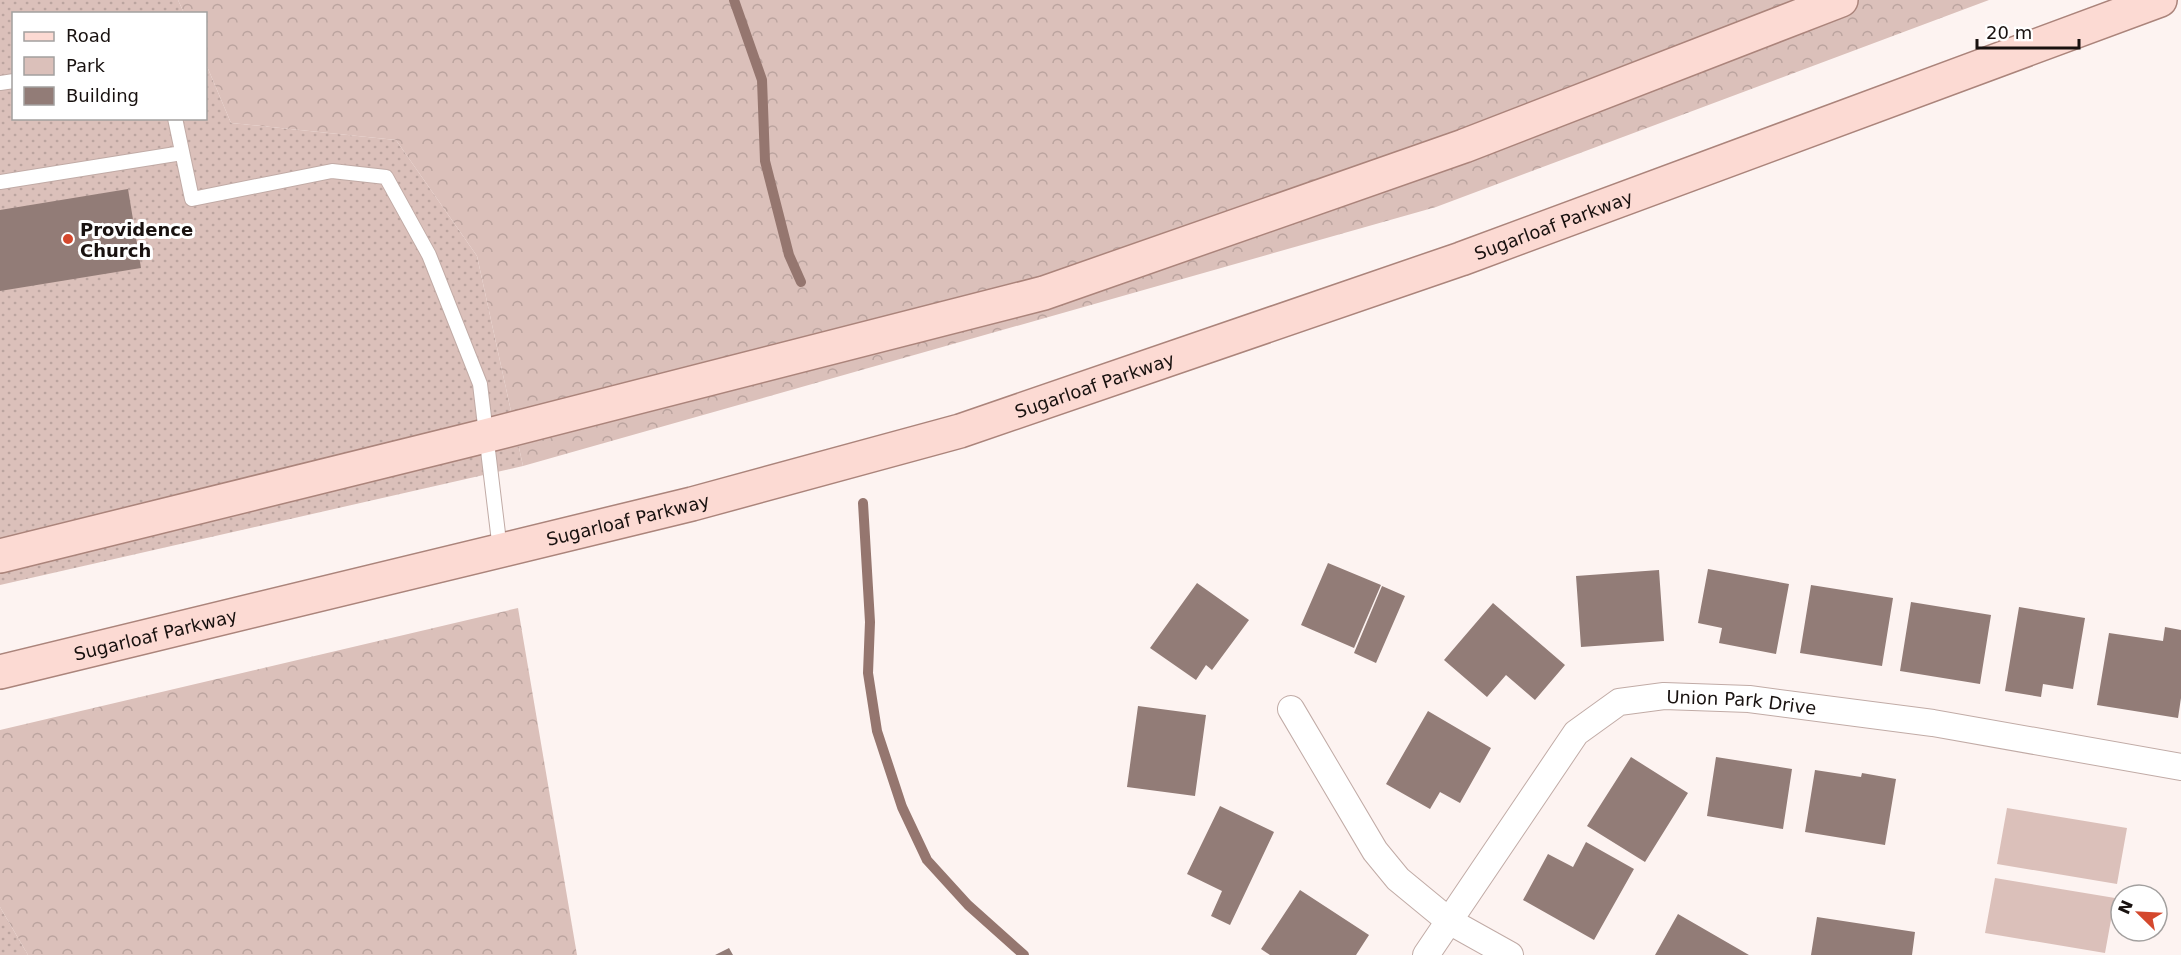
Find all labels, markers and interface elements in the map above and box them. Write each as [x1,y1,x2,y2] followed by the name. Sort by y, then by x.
[12,12,207,120] legend
[1977,12,2079,50] scale bar
[1986,22,2032,43] text: 20 m
[66,25,111,46] text: Road
[66,55,105,76] text: Park
[66,85,139,106] text: Building
[1471,186,1636,264] street label: Sugarloaf Parkway
[80,219,193,261] place label: Providence Church
[61,232,75,246] marker: Providence Church
[1012,348,1177,422] street label: Sugarloaf Parkway
[544,489,712,550] street label: Sugarloaf Parkway
[72,604,240,664] street label: Sugarloaf Parkway
[1666,686,1818,718] street label: Union Park Drive
[2109,883,2169,943] north arrow
[2114,897,2137,917] text: N

